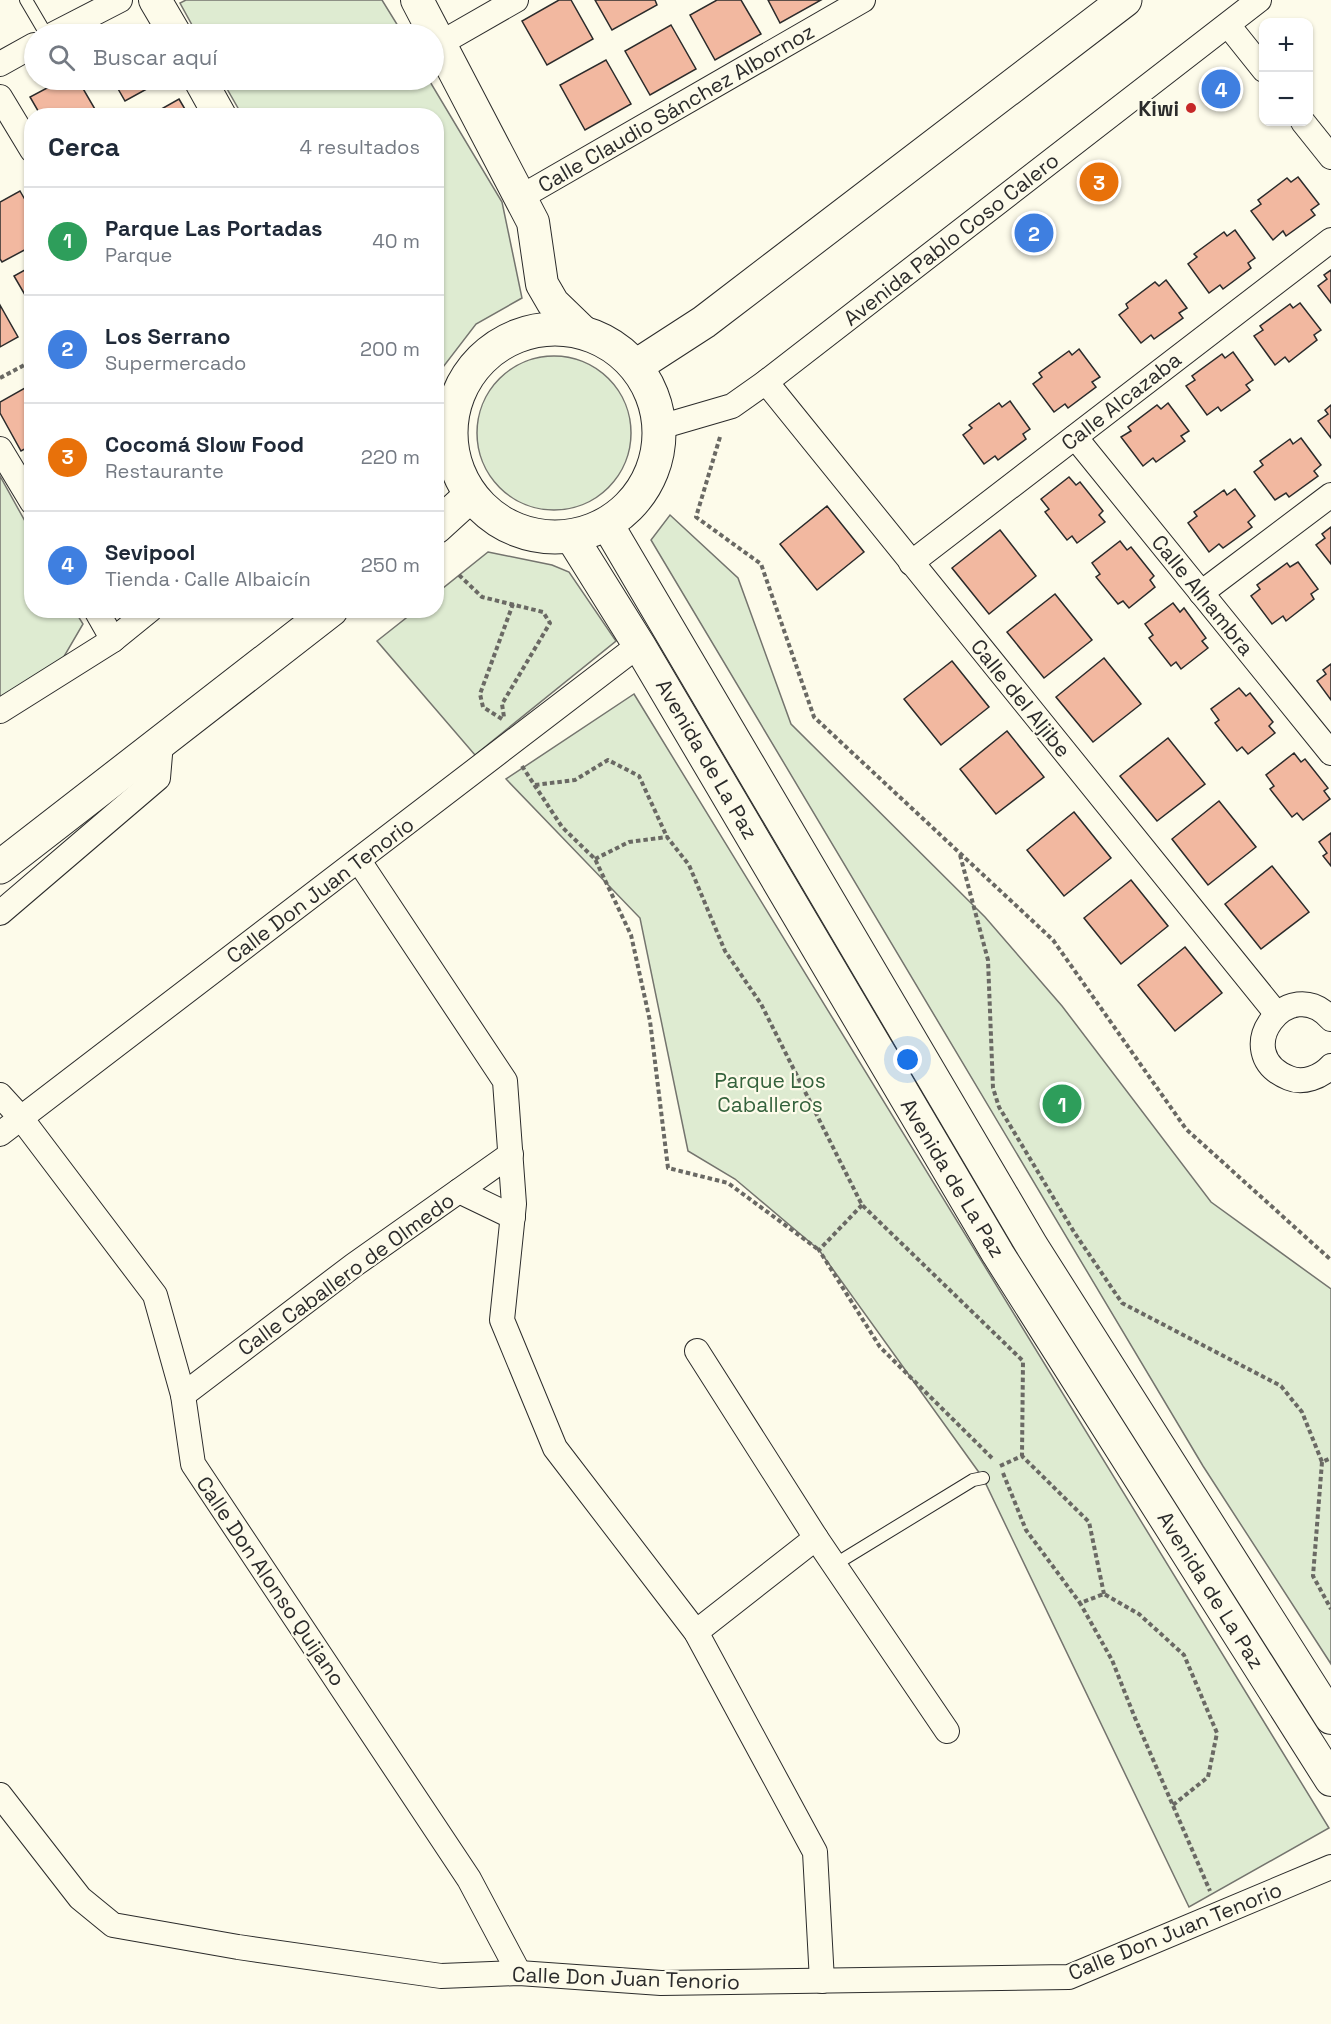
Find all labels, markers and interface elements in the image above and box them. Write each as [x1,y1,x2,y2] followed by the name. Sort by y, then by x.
[533,18,819,198] street label: Calle Claudio Sánchez Albornoz
[1259,18,1313,126] map controls
[1259,18,1313,72] button: +
[24,24,444,90] search box
[45,41,78,74] icon: search
[93,43,218,71] text: Buscar aquí
[1202,66,1240,112] pin: 4
[1259,72,1313,126] button: −
[1138,95,1179,122] place label: Kiwi
[1184,101,1198,115] marker: Kiwi
[48,130,120,164] text: Cerca
[300,134,420,160] text: 4 resultados
[838,146,1064,332] street label: Avenida Pablo Coso Calero
[1080,160,1118,204] pin: 3
[1014,210,1054,256] pin: 2
[105,214,323,242] text: Parque Las Portadas
[63,228,72,254] text: 1
[372,228,420,254] text: 40 m
[105,242,172,268] text: Parque
[105,322,230,350] text: Los Serrano
[62,336,73,362] text: 2
[360,336,420,362] text: 200 m
[1056,346,1186,456] street label: Calle Alcazaba
[105,350,246,376] text: Supermercado
[105,430,304,458] text: Cocomá Slow Food
[61,444,74,470] text: 3
[361,444,420,470] text: 220 m
[105,458,224,484] text: Restaurante
[1146,529,1260,661] street label: Calle Alhambra
[105,538,195,566] text: Sevipool
[61,552,74,578] text: 4
[361,552,420,578] text: 250 m
[105,566,311,592] text: Tienda · Calle Albaicín
[965,633,1077,763] street label: Calle del Aljibe
[650,674,764,844] street label: Avenida de La Paz
[221,811,419,969] street label: Calle Don Juan Tenorio
[893,1045,922,1074] your location
[714,1067,826,1118] park label: Parque Los Caballeros
[1042,1082,1082,1126] pin: 1
[895,1094,1011,1262] street label: Avenida de La Paz
[232,1186,460,1362] street label: Calle Caballero de Olmedo
[191,1471,351,1691] street label: Calle Don Alonso Quijano
[1152,1506,1270,1674] street label: Avenida de La Paz
[1064,1876,1286,1986] street label: Calle Don Juan Tenorio
[512,1961,740,1995] street label: Calle Don Juan Tenorio

